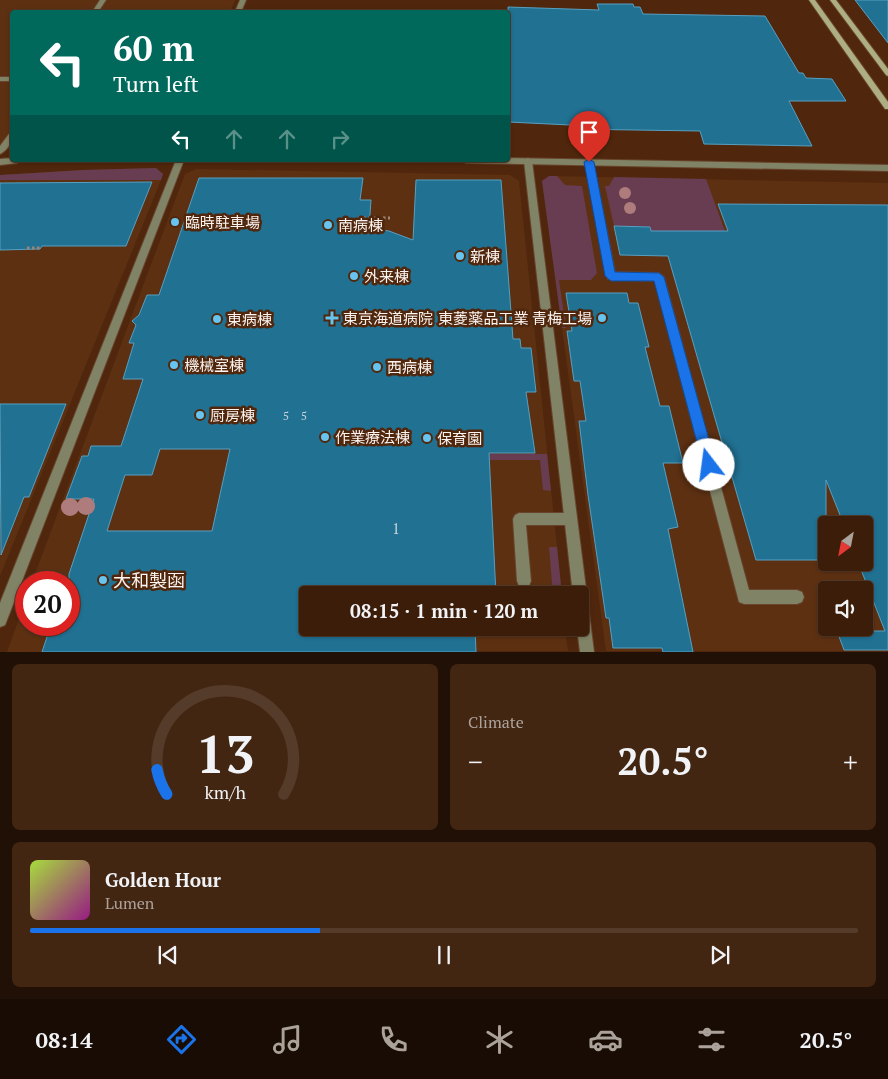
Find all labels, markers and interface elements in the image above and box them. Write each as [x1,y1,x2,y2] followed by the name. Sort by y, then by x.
[113,25,194,71] text: 60 m
[30,30,95,95] icon: left
[113,69,199,98] text: Turn left
[568,111,610,162] pin
[575,118,603,146] icon: arrive
[167,125,195,153] icon: left
[220,125,248,153] icon: ahead
[273,125,301,153] icon: ahead
[326,125,354,153] icon: right
[185,212,260,232] place label: 臨時駐車場
[338,215,383,235] place label: 南病棟
[169,216,181,228] marker: 臨時駐車場
[322,219,334,231] marker: 南病棟
[470,246,500,266] place label: 新棟
[454,250,466,262] marker: 新棟
[364,266,409,286] place label: 外来棟
[348,270,360,282] marker: 外来棟
[343,308,433,328] place label: 東京海道病院
[438,308,592,328] place label: 東菱薬品工業 青梅工場
[227,309,272,329] place label: 東病棟
[325,311,339,325] marker: 東京海道病院
[596,312,608,324] marker: 東菱薬品工業 青梅工場
[211,313,223,325] marker: 東病棟
[184,355,244,375] place label: 機械室棟
[387,357,432,377] place label: 西病棟
[168,359,180,371] marker: 機械室棟
[371,361,383,373] marker: 西病棟
[210,405,255,425] place label: 厨房棟
[283,408,289,423] house number: 5
[301,408,307,423] house number: 5
[194,409,206,421] marker: 厨房棟
[335,427,410,447] place label: 作業療法棟
[437,428,482,448] place label: 保育園
[319,431,331,443] marker: 作業療法棟
[421,432,433,444] marker: 保育園
[682,438,734,490] position arrow
[818,516,872,571] north arrow
[818,516,873,636] map controls
[392,518,400,538] house number: 1
[113,568,185,592] place label: 大和製函
[15,571,80,636] speed limit sign: 20
[97,574,109,586] marker: 大和製函
[818,581,873,636] button: sound
[350,598,538,623] text: 08:15 · 1 min · 120 m
[468,711,524,733] text: Climate
[196,719,254,788] text: 13
[617,736,709,786] text: 20.5°
[468,743,483,780] text: −
[843,743,858,780] text: +
[204,780,246,804] text: km/h
[105,867,221,892] text: Golden Hour
[105,892,154,914] text: Lumen
[154,941,182,969] icon: previous
[430,941,458,969] icon: pause
[706,941,734,969] icon: next
[164,1022,199,1057] icon: directions
[270,1022,305,1057] icon: music
[376,1022,411,1057] icon: phone
[482,1022,517,1057] icon: climate
[588,1022,623,1057] icon: car
[694,1022,729,1057] icon: filters
[35,1025,93,1054] text: 08:14
[800,1025,852,1054] text: 20.5°

